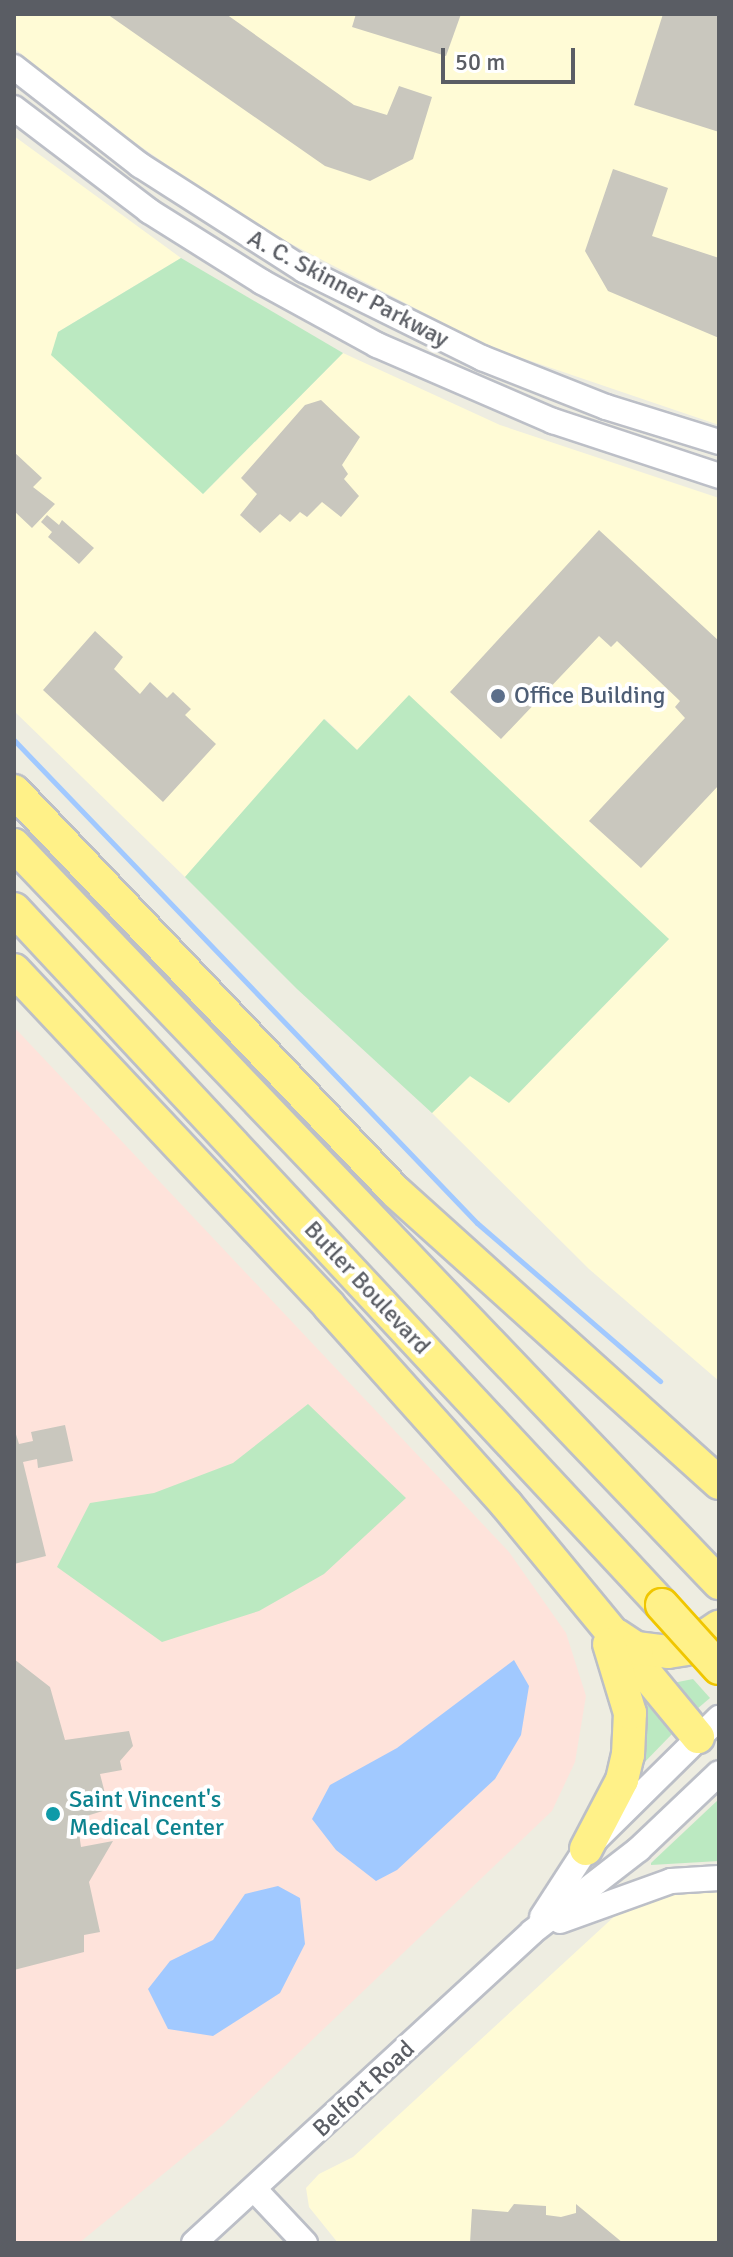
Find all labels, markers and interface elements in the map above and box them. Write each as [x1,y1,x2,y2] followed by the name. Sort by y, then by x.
[445,32,579,82] scale bar
[455,47,505,77] text: 50 m
[243,224,453,354] street label: A. C. Skinner Parkway
[514,682,665,710] place label: Office Building
[489,687,507,705] marker: Office Building
[298,1215,436,1361] street label: Butler Boulevard
[69,1786,224,1842] place label: Saint Vincent's Medical Center
[44,1805,62,1823] marker: Saint Vincent's Medical Center
[307,2035,421,2143] street label: Belfort Road

